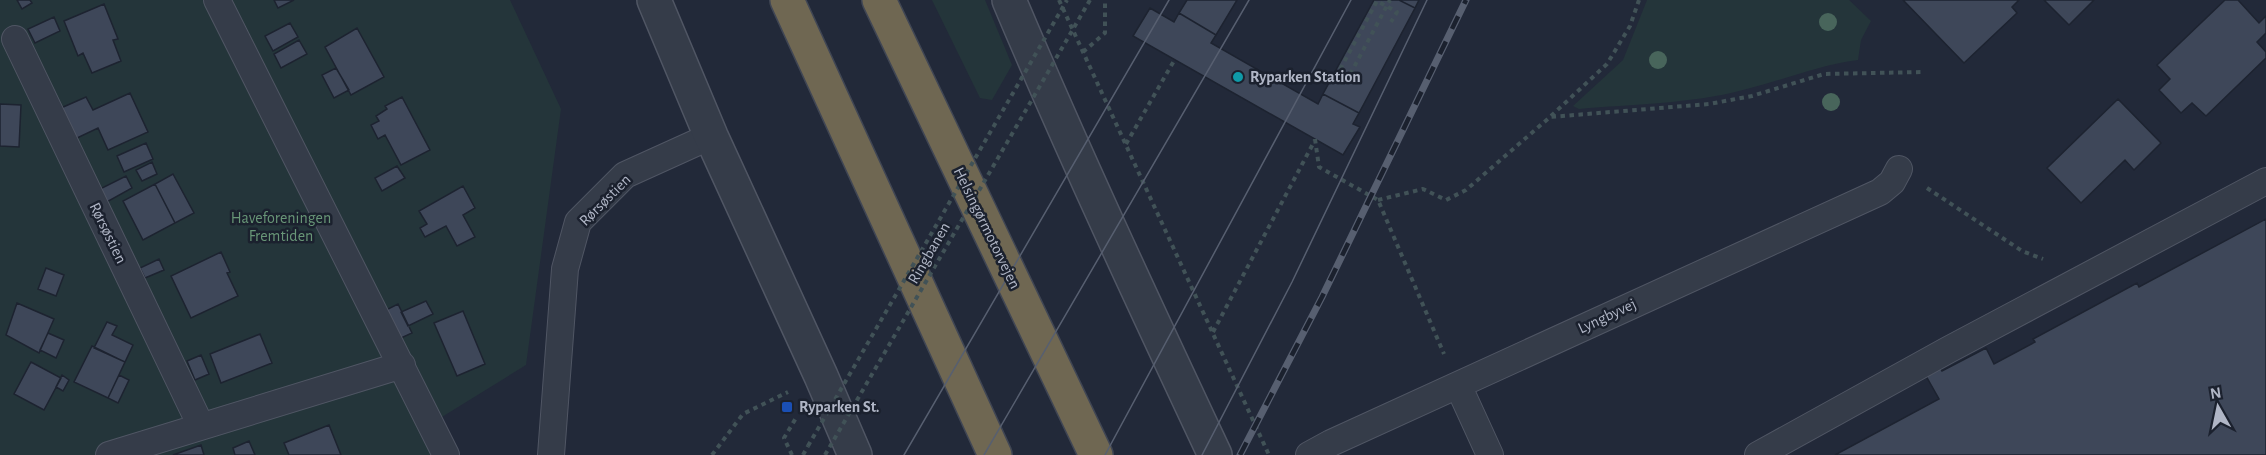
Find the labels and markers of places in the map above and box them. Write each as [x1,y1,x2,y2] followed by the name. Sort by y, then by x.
[1250,69,1361,86] place label: Ryparken Station
[1231,70,1245,84] marker: Ryparken Station
[799,399,880,416] place label: Ryparken St.
[780,400,794,414] marker: Ryparken St.

